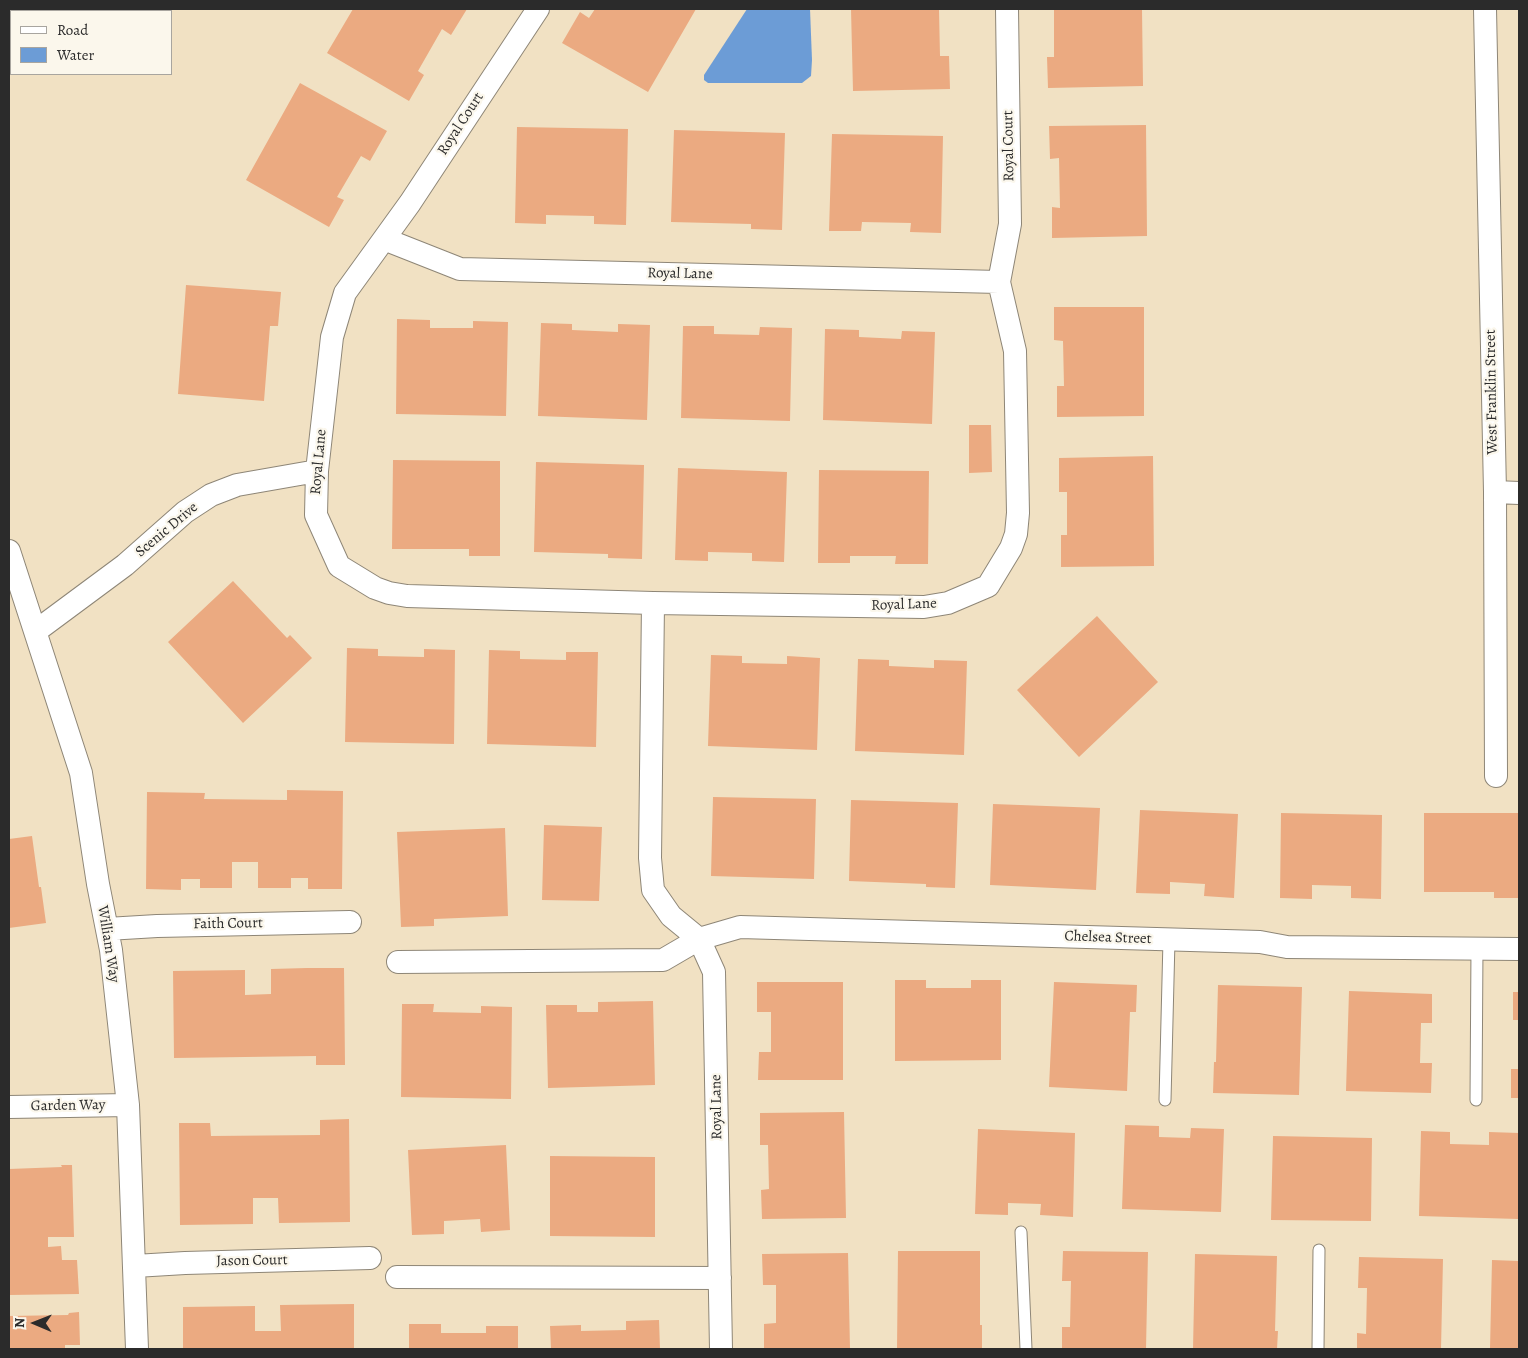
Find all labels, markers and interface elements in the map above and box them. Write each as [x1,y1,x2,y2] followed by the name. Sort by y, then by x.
[10,10,172,75] legend
[57,20,88,40] text: Road
[57,45,94,65] text: Water
[434,89,488,159] street label: Royal Court
[999,110,1019,182] street label: Royal Court
[647,264,713,284] street label: Royal Lane
[1482,329,1502,455] street label: West Franklin Street
[307,429,331,495] street label: Royal Lane
[132,499,202,561] street label: Scenic Drive
[871,595,937,615] street label: Royal Lane
[93,904,123,984] street label: William Way
[193,914,263,934] street label: Faith Court
[1064,927,1152,949] street label: Chelsea Street
[707,1074,727,1140] street label: Royal Lane
[31,1096,105,1116] street label: Garden Way
[216,1251,288,1271] street label: Jason Court
[10,1298,60,1348] north arrow
[10,1317,29,1328] text: N

